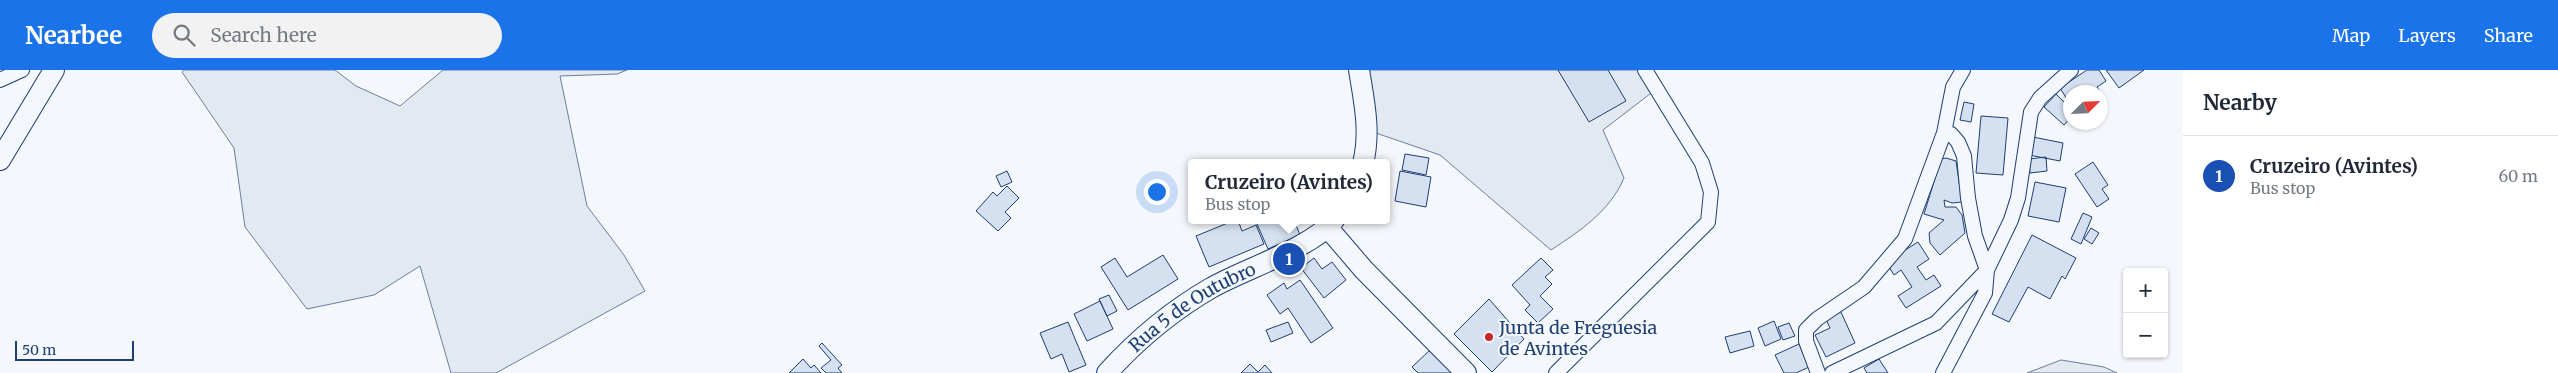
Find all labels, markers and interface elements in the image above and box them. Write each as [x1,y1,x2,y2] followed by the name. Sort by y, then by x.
[152,13,502,58] search box
[25,20,122,51] text: Nearbee
[170,21,198,49] icon: search
[210,23,317,47] text: Search here
[2332,24,2370,47] text: Map
[2398,24,2456,47] text: Layers
[2484,24,2533,47] text: Share
[2063,85,2108,130] north arrow
[2203,89,2277,116] text: Nearby
[2250,154,2418,178] text: Cruzeiro (Avintes)
[1188,159,1390,224] popup
[2215,166,2223,186] text: 1
[2498,166,2538,186] text: 60 m
[1205,170,1373,194] text: Cruzeiro (Avintes)
[2250,178,2315,198] text: Bus stop
[1144,179,1170,205] your location
[1205,194,1270,214] text: Bus stop
[1273,240,1305,278] pin: 1
[1124,257,1259,357] street label: Rua 5 de Outubro
[2123,268,2168,358] map controls
[2123,268,2168,313] button: +
[2123,313,2168,358] button: −
[1498,316,1657,360] place label: Junta de Freguesia de Avintes
[1483,331,1495,343] marker: Junta de Freguesia de Avintes
[15,338,134,361] scale bar
[22,341,56,359] text: 50 m

